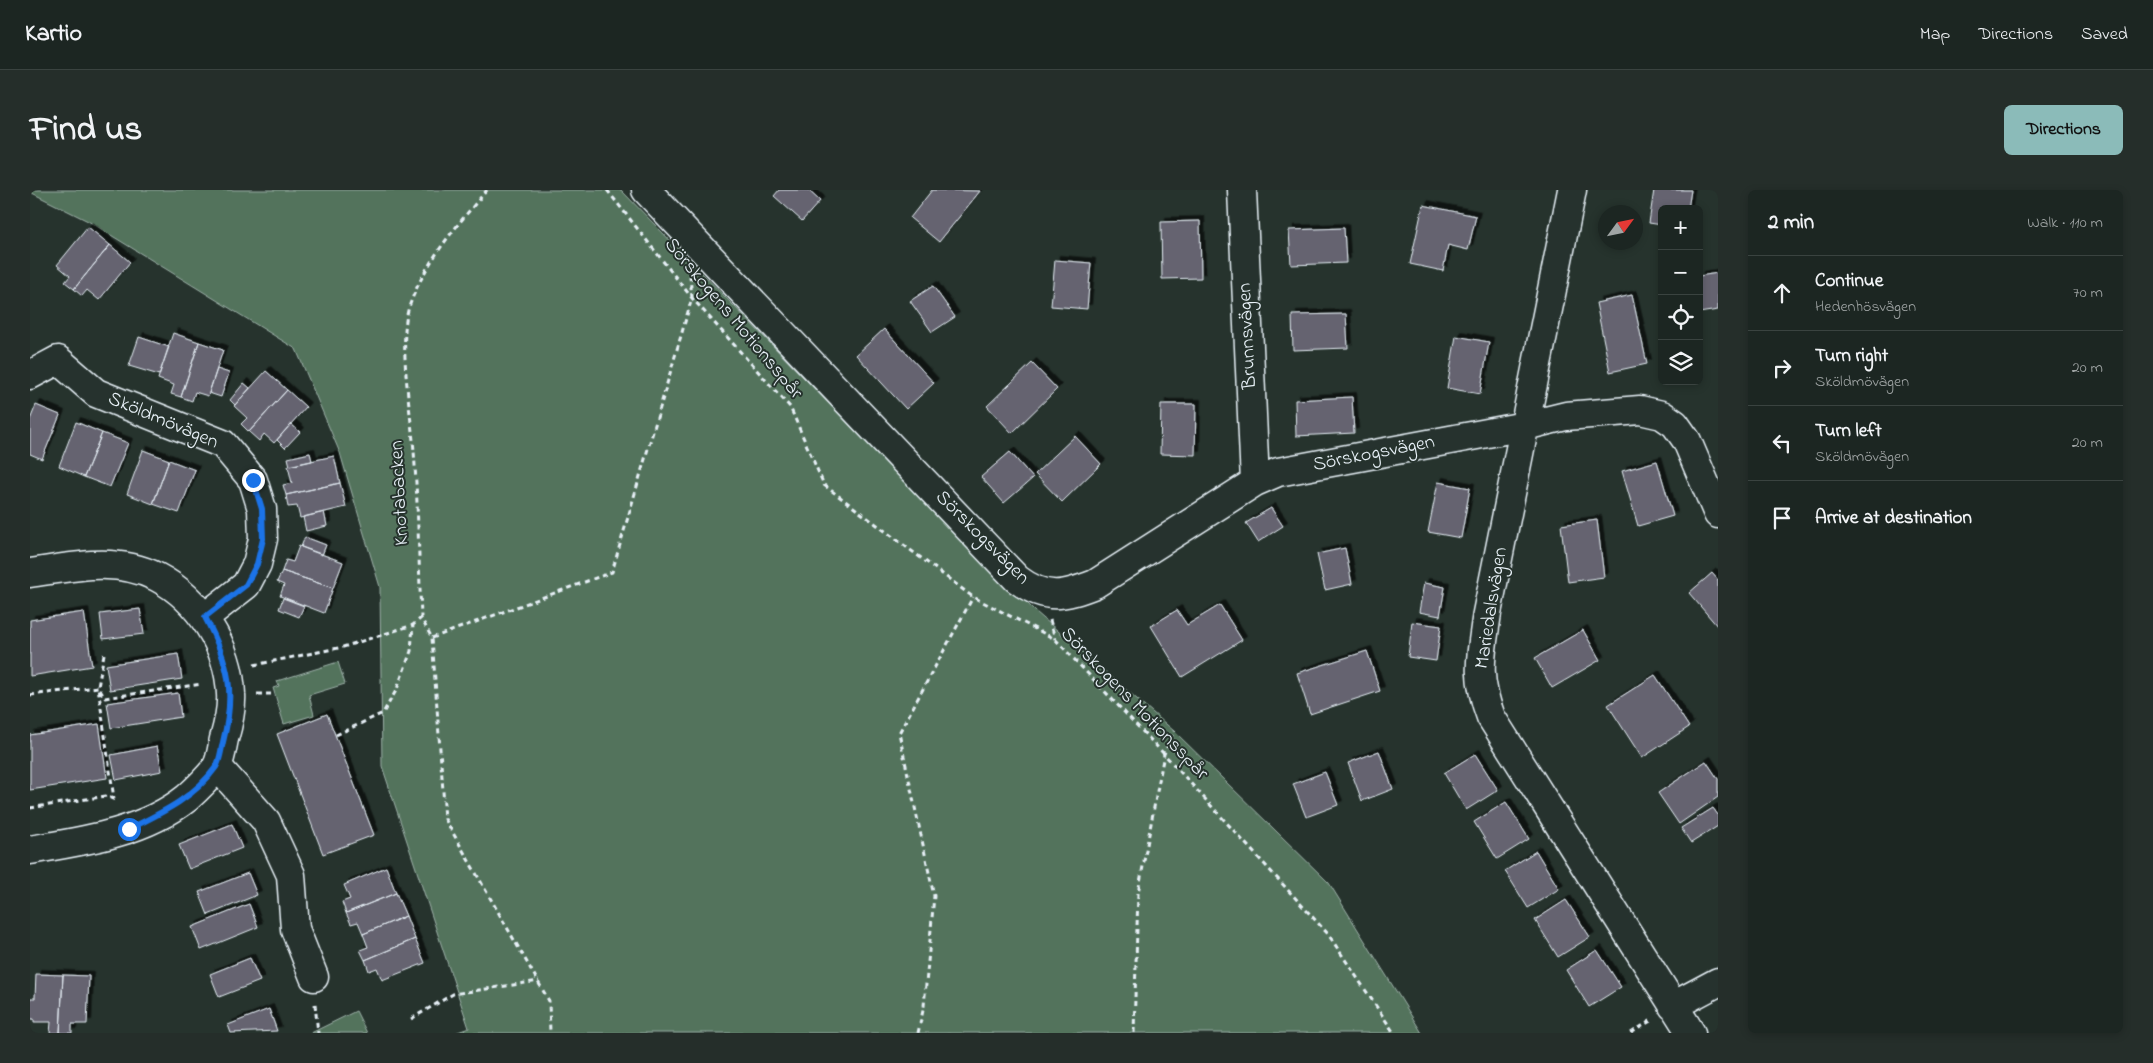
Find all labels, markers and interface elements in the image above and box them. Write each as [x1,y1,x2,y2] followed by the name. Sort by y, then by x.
[25,17,82,52] text: Kartio
[1920,22,1950,48] text: Map
[1978,22,2053,48] text: Directions
[2081,22,2128,48] text: Saved
[30,105,142,156] text: Find us
[2004,105,2123,155] button: Directions
[1598,205,1643,250] north arrow
[1658,205,1703,385] map controls
[1658,205,1703,250] button: +
[1768,208,1814,238] text: 2 min
[2027,211,2103,235] text: Walk · 110 m
[656,232,810,407] street label: Sörskogens Motionsspår
[1658,250,1703,295] button: −
[1815,268,1883,295] text: Continue
[1768,279,1796,307] icon: ahead
[2073,281,2103,305] text: 70 m
[1231,282,1266,391] street label: Brunnsvägen
[1658,295,1703,340] button: locate
[1815,295,1916,319] text: Hedenhösvägen
[1658,340,1703,385] button: layers
[1815,343,1888,370] text: Turn right
[1768,354,1796,382] icon: right
[2072,356,2103,380] text: 20 m
[1815,370,1909,394] text: Sköldmövägen
[103,385,223,458] street label: Sköldmövägen
[1815,418,1882,445] text: Turn left
[1311,428,1438,481] street label: Sörskogsvägen
[1768,429,1796,457] icon: left
[2072,431,2103,455] text: 20 m
[383,440,417,546] street label: Knotabacken
[1815,445,1909,469] text: Sköldmövägen
[242,469,265,492] route end
[927,484,1036,593] street label: Sörskogsvägen
[1768,504,1796,532] icon: arrive
[1815,505,1972,532] text: Arrive at destination
[1468,545,1517,671] street label: Mariedalsvägen
[1052,621,1216,788] street label: Sörskogens Motionsspår
[118,818,141,841] route start

